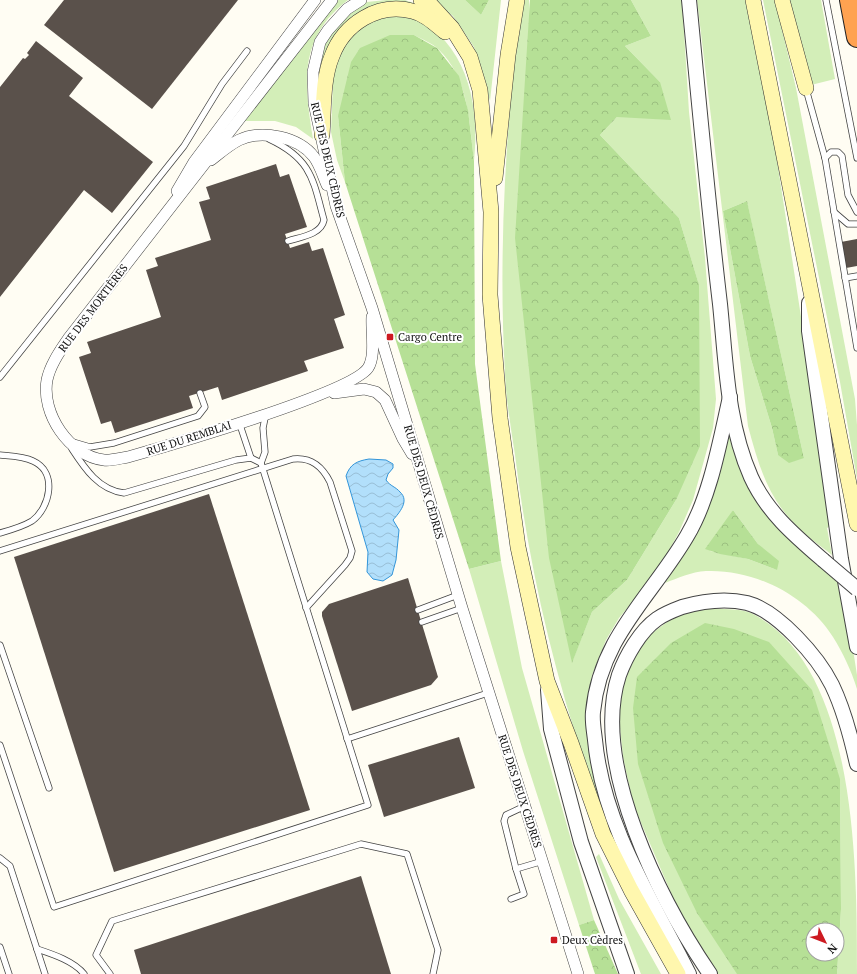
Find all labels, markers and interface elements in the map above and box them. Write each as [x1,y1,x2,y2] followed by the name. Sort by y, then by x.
[308,101,348,219] street label: RUE DES DEUX CÈDRES
[55,261,131,355] street label: RUE DES MORTIÈRES
[398,330,463,344] place label: Cargo Centre
[385,332,395,342] marker: Cargo Centre
[145,418,233,458] street label: RUE DU REMBLAI
[401,423,447,541] street label: RUE DES DEUX CÈDRES
[495,733,545,850] street label: RUE DES DEUX CÈDRES
[805,922,845,962] north arrow
[562,933,623,947] place label: Deux Cèdres
[549,935,559,945] marker: Deux Cèdres
[824,941,840,957] text: N

